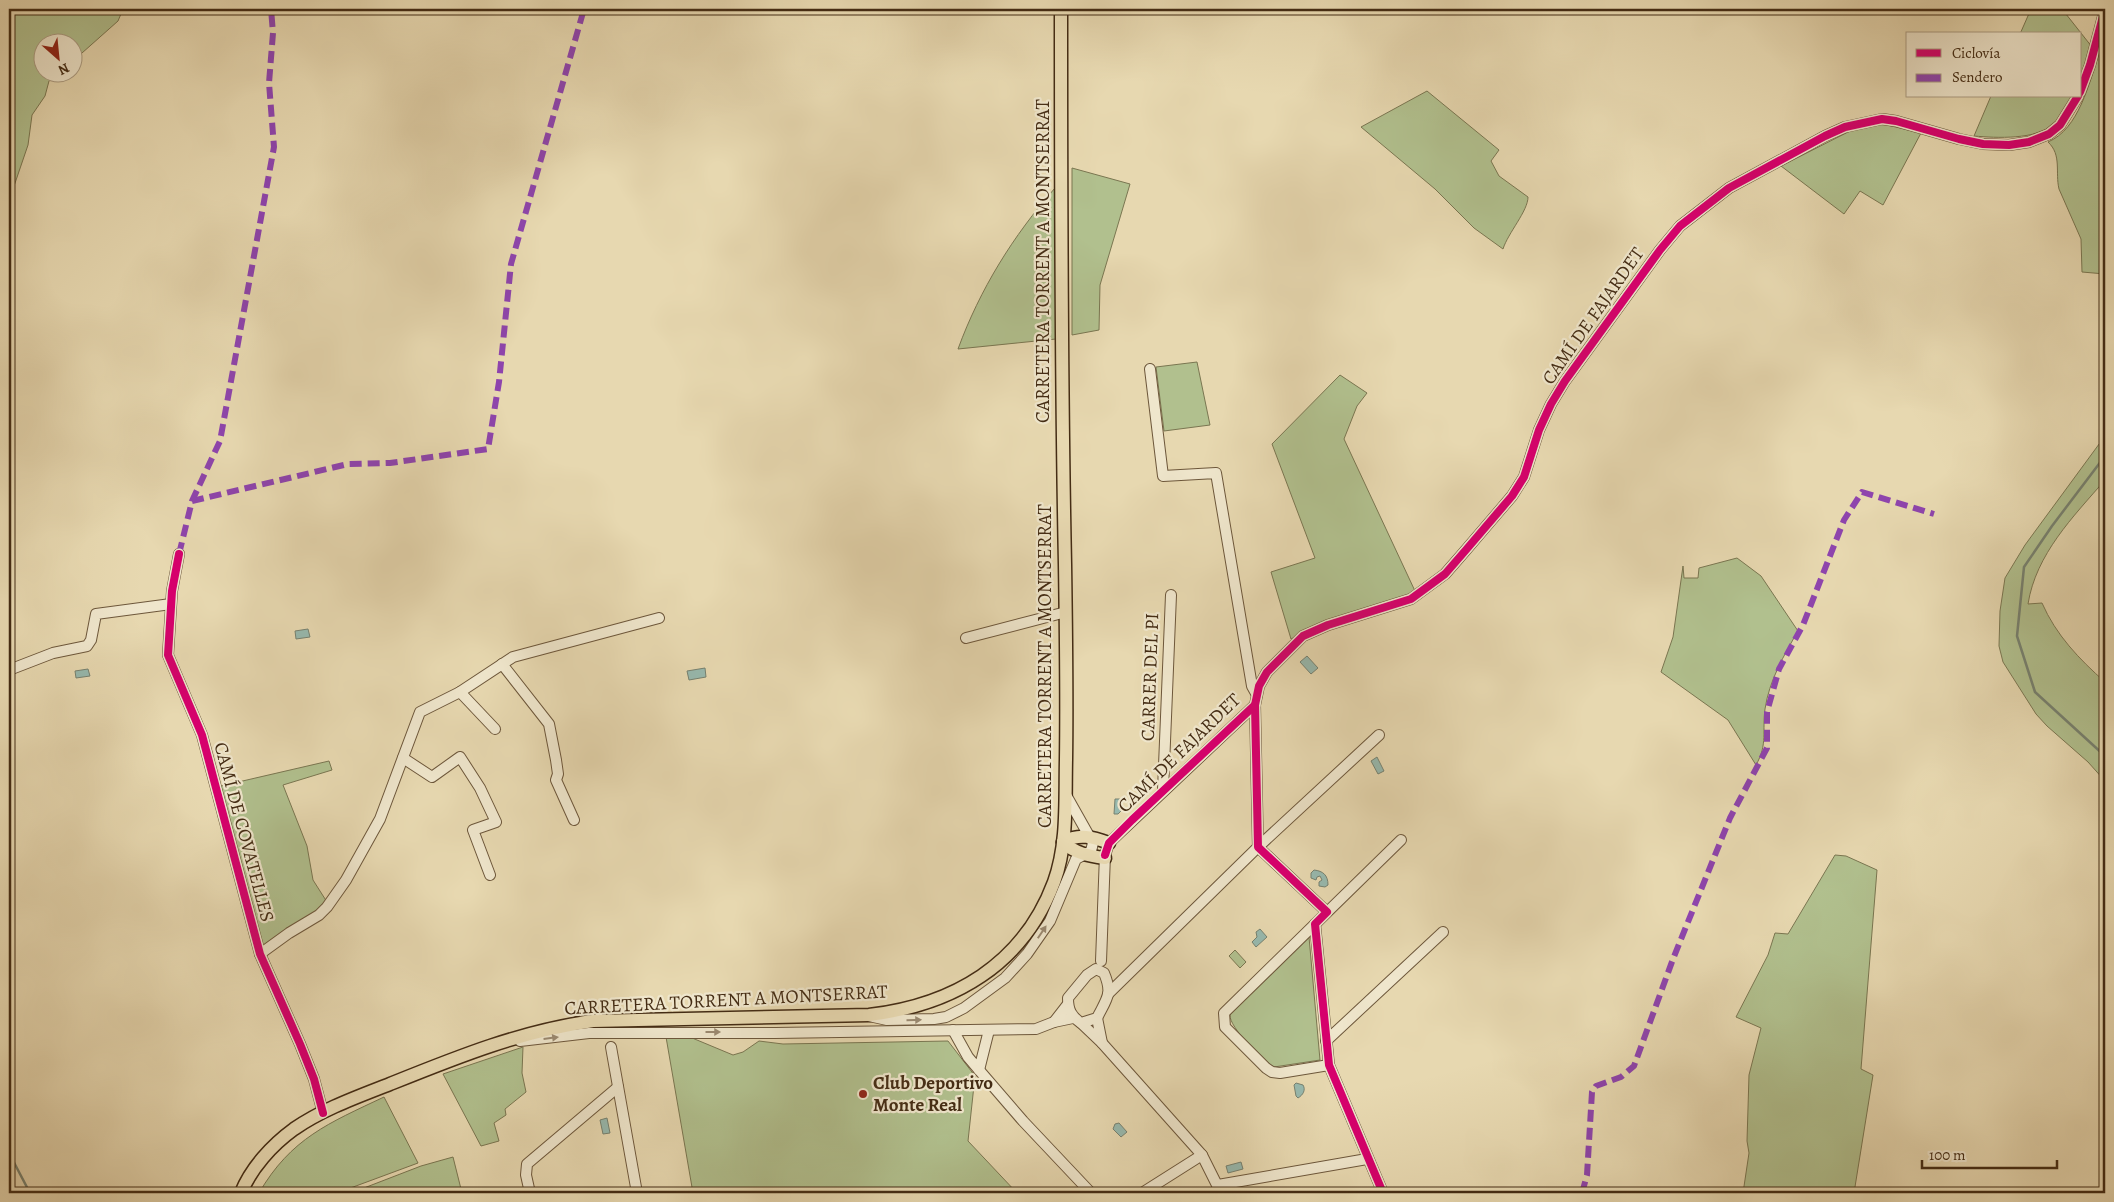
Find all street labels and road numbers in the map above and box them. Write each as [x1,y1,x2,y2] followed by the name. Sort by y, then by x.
[1030,99,1056,423] street label: CARRETERA TORRENT A MONTSERRAT
[1536,242,1650,390] street label: CAMÍ DE FAJARDET
[1032,504,1058,828] street label: CARRETERA TORRENT A MONTSERRAT
[1135,613,1165,741] street label: CARRER DEL PI
[1112,687,1247,819] street label: CAMÍ DE FAJARDET
[207,739,281,925] street label: CAMÍ DE COVATELLES
[564,979,889,1021] street label: CARRETERA TORRENT A MONTSERRAT

